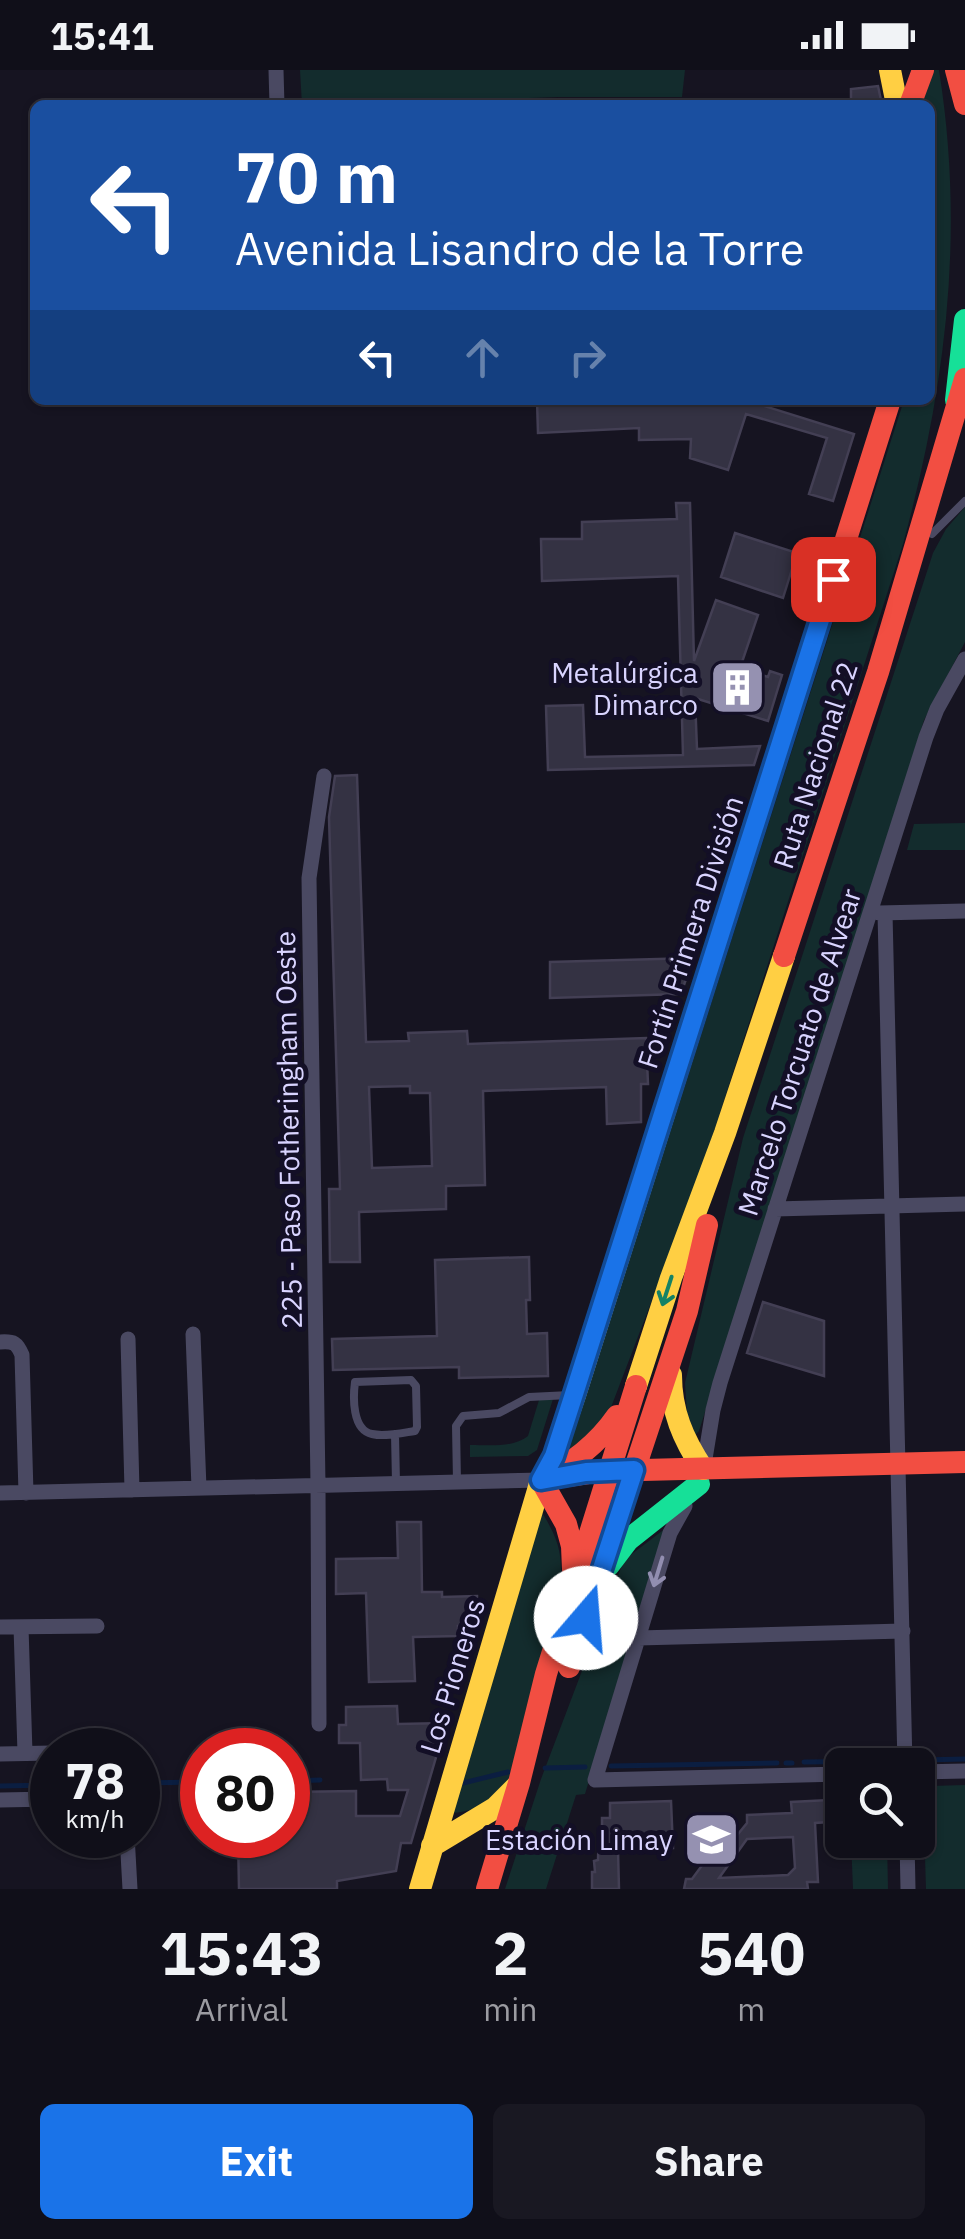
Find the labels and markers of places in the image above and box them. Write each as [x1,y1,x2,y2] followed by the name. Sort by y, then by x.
[791,537,876,622] pin
[551,654,698,723] place label: Metalúrgica Dimarco
[707,658,767,718] building icon: Metalúrgica Dimarco
[682,1809,742,1869] school or university icon: Estación Limay
[485,1821,673,1858] place label: Estación Limay

